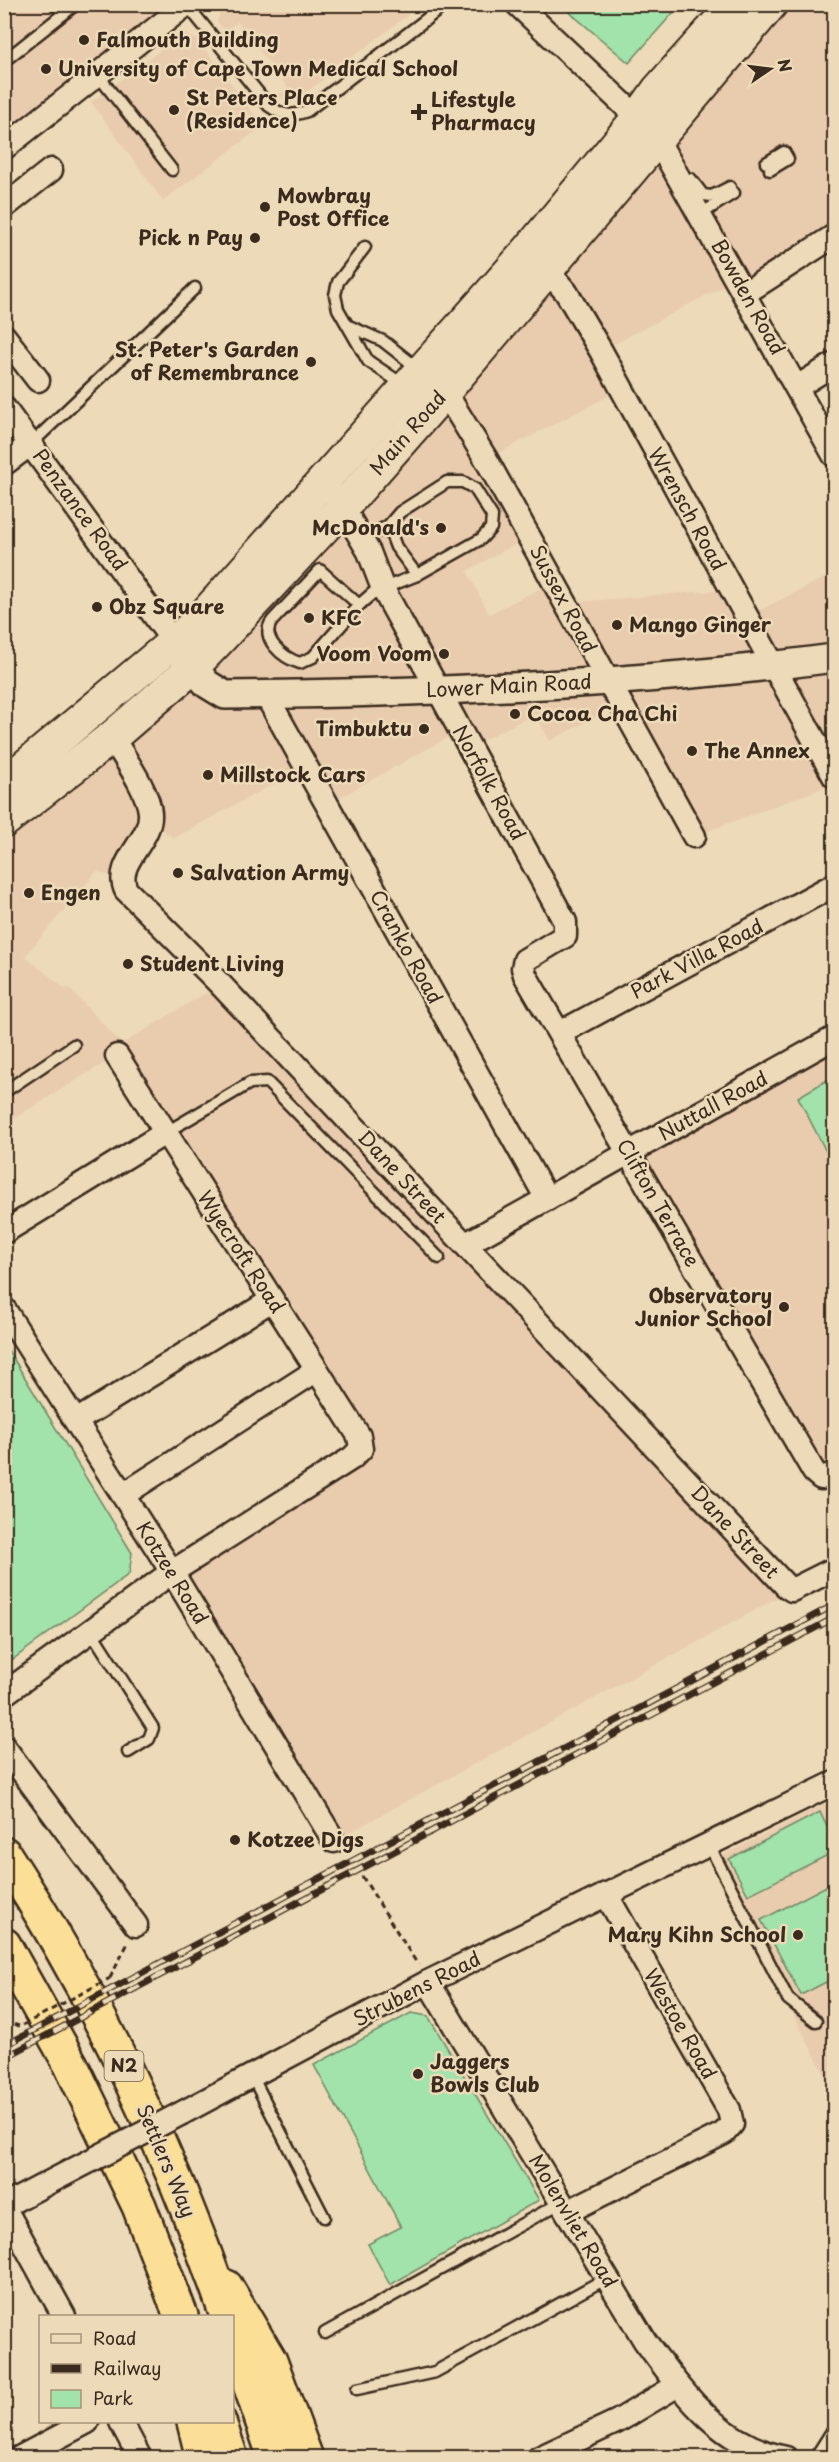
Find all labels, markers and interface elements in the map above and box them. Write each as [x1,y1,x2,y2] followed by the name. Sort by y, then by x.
[96,24,279,54] place label: Falmouth Building
[77,33,91,47] marker: Falmouth Building
[740,39,800,99] north arrow
[58,53,458,83] place label: University of Cape Town Medical School
[772,56,799,74] text: N
[39,62,53,76] marker: University of Cape Town Medical School
[186,82,337,135] place label: St Peters Place (Residence)
[431,84,536,137] place label: Lifestyle Pharmacy
[167,103,181,117] marker: St Peters Place (Residence)
[412,105,426,119] marker: Lifestyle Pharmacy
[277,180,390,233] place label: Mowbray Post Office
[258,200,272,214] marker: Mowbray Post Office
[138,222,243,252] place label: Pick n Pay
[248,231,262,245] marker: Pick n Pay
[705,233,793,360] street label: Bowden Road
[115,334,299,387] place label: St. Peter's Garden of Remembrance
[304,355,318,369] marker: St. Peter's Garden of Remembrance
[362,383,453,481] street label: Main Road
[641,441,734,576] street label: Wrensch Road
[26,442,136,577] street label: Penzance Road
[312,512,429,542] place label: McDonald's
[434,521,448,535] marker: McDonald's
[523,539,605,658] street label: Sussex Road
[109,591,225,621] place label: Obz Square
[90,600,104,614] marker: Obz Square
[321,602,362,632] place label: KFC
[629,609,772,639] place label: Mango Ginger
[302,611,316,625] marker: KFC
[610,618,624,632] marker: Mango Ginger
[317,638,432,668] place label: Voom Voom
[437,647,451,661] marker: Voom Voom
[425,666,593,704] street label: Lower Main Road
[527,698,678,728] place label: Cocoa Cha Chi
[508,707,522,721] marker: Cocoa Cha Chi
[316,713,412,743] place label: Timbuktu
[446,719,534,846] street label: Norfolk Road
[417,722,431,736] marker: Timbuktu
[704,735,810,765] place label: The Annex
[685,744,699,758] marker: The Annex
[220,759,366,789] place label: Millstock Cars
[201,768,215,782] marker: Millstock Cars
[190,857,349,887] place label: Salvation Army
[171,866,185,880] marker: Salvation Army
[41,877,101,907] place label: Engen
[363,884,451,1009] street label: Cranko Road
[22,886,36,900] marker: Engen
[625,910,768,1006] street label: Park Villa Road
[140,948,284,978] place label: Student Living
[121,957,135,971] marker: Student Living
[652,1063,773,1148] street label: Nuttall Road
[351,1123,454,1230] street label: Dane Street
[610,1133,708,1272] street label: Clifton Terrace
[191,1184,293,1319] street label: Wyecroft Road
[635,1280,772,1333] place label: Observatory Junior School
[777,1300,791,1314] marker: Observatory Junior School
[684,1478,787,1585] street label: Dane Street
[129,1515,217,1630] street label: Kotzee Road
[247,1824,364,1854] place label: Kotzee Digs
[228,1833,242,1847] marker: Kotzee Digs
[608,1919,786,1949] place label: Mary Kihn School
[791,1928,805,1942] marker: Mary Kihn School
[348,1943,486,2033] street label: Strubens Road
[637,1962,725,2085] street label: Westoe Road
[430,2046,540,2099] place label: Jaggers Bowls Club
[104,2051,144,2081] road number: N2
[411,2067,425,2081] marker: Jaggers Bowls Club
[129,2099,204,2222] street label: Settlers Way
[522,2148,626,2293] street label: Molenvliet Road
[39,2315,234,2423] legend
[93,2324,137,2351] text: Road
[93,2354,161,2381] text: Railway
[93,2384,133,2411] text: Park

